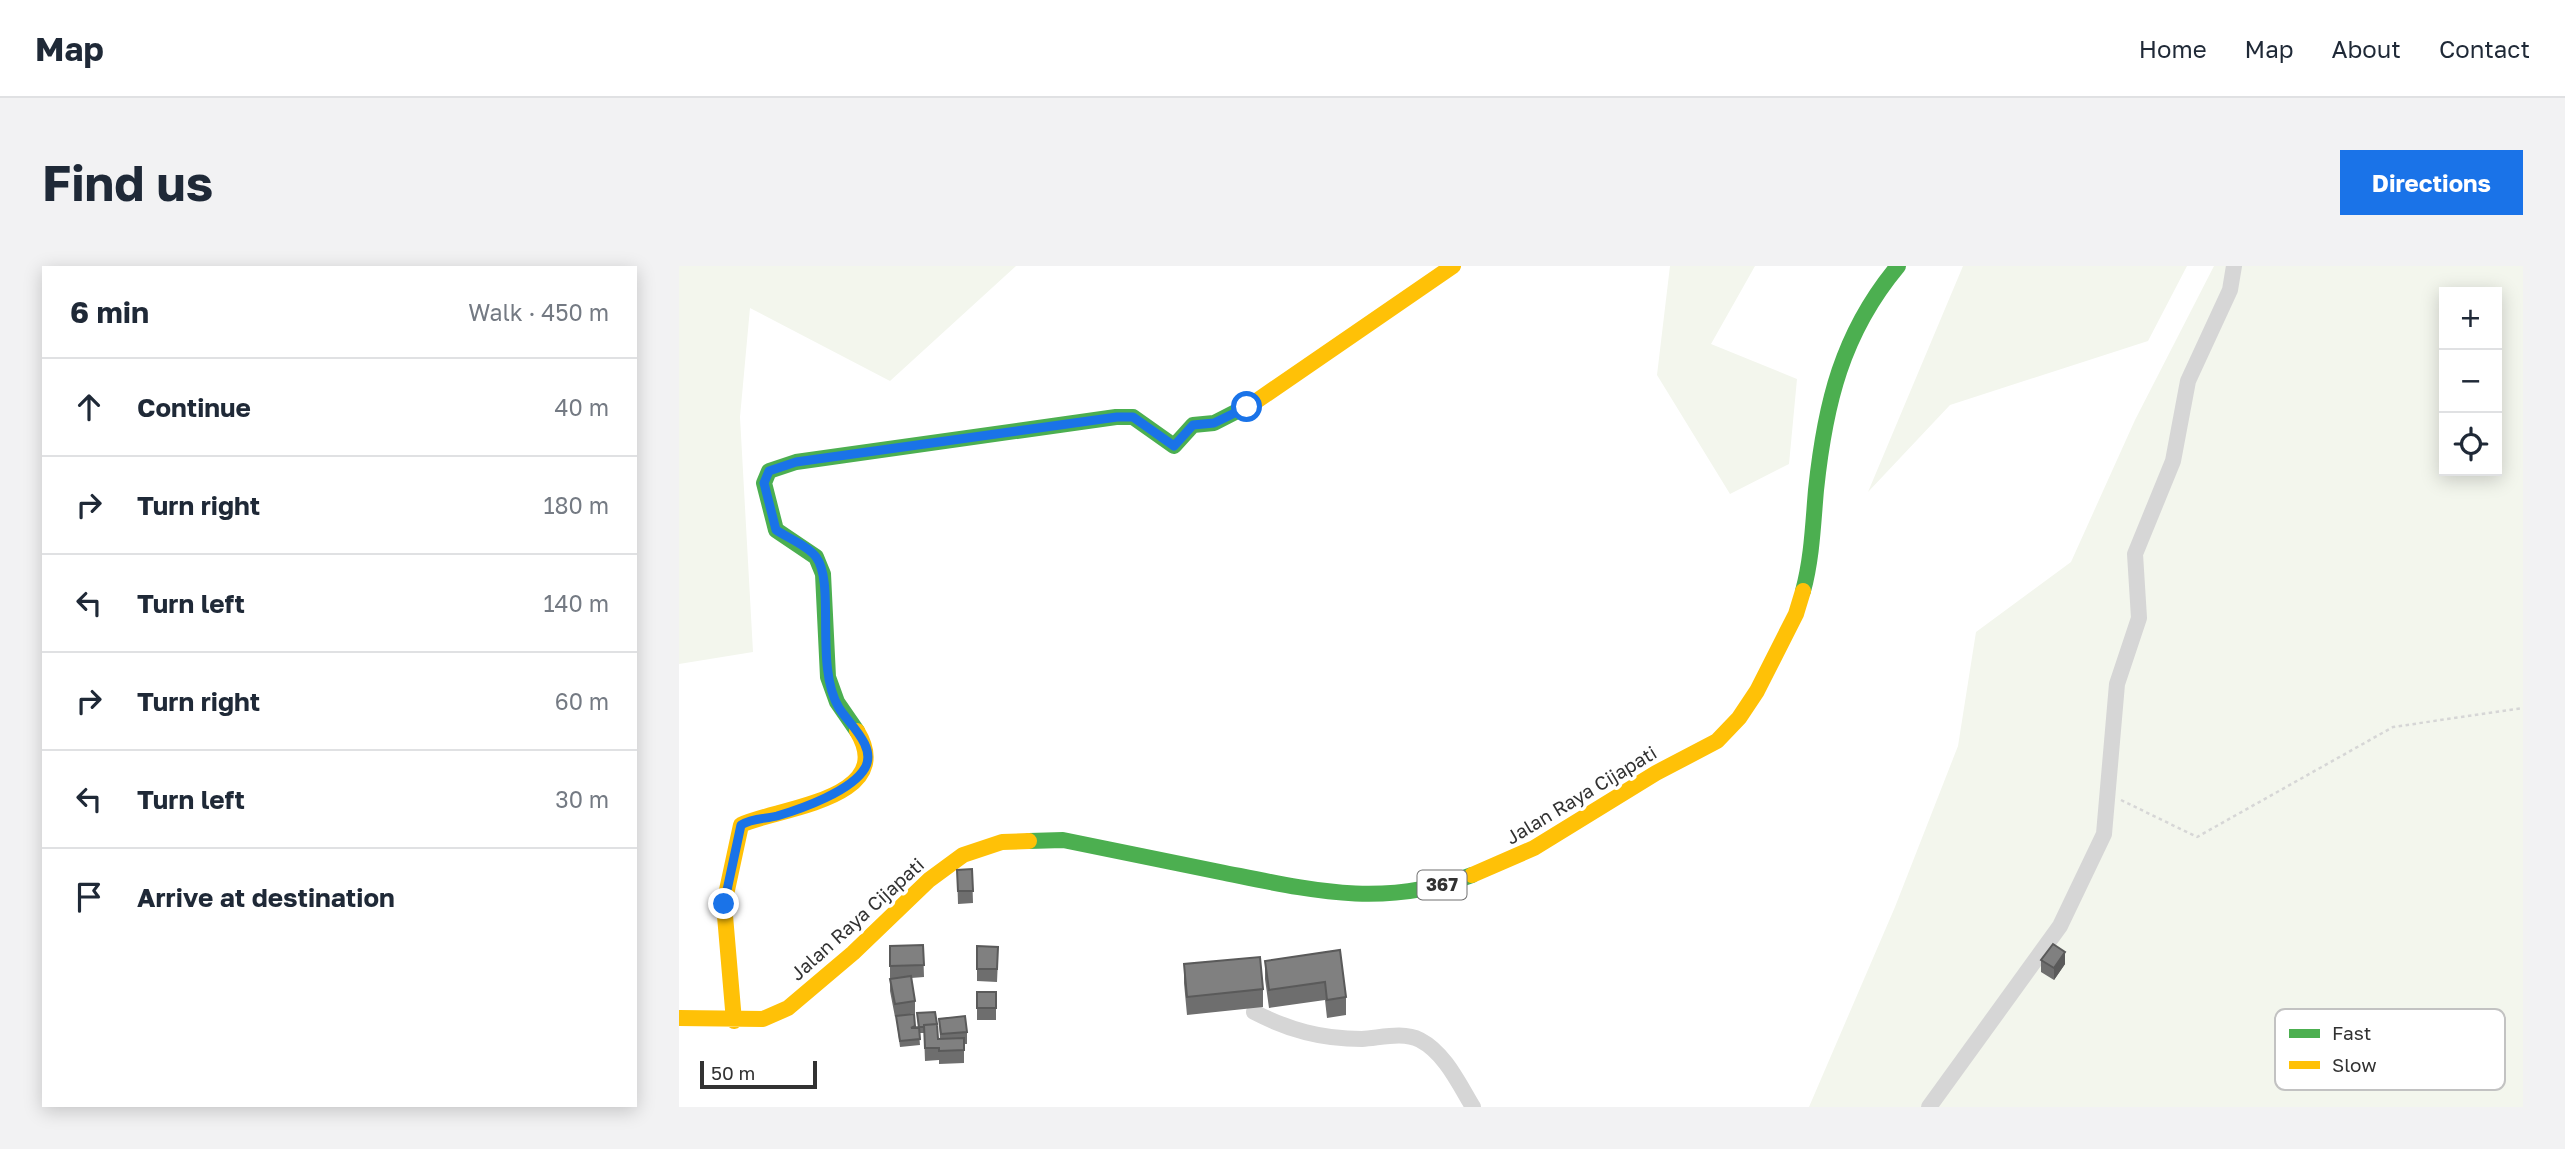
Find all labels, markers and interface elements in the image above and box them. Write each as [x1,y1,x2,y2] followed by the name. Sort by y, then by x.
[35,29,104,68] text: Map
[2139,34,2207,63] text: Home
[2245,34,2294,63] text: Map
[2332,34,2401,63] text: About
[2439,34,2530,63] text: Contact
[2340,150,2523,215] button: Directions
[42,153,213,212] text: Find us
[2439,287,2502,476] map controls
[2439,287,2502,350] button: +
[70,294,149,330] text: 6 min
[468,298,609,326] text: Walk · 450 m
[2439,350,2502,413] button: −
[70,388,108,426] icon: ahead
[1231,391,1262,422] route start
[137,392,251,423] text: Continue
[555,393,609,421] text: 40 m
[2439,413,2502,476] button: locate
[70,486,108,524] icon: right
[137,490,260,521] text: Turn right
[543,491,609,519] text: 180 m
[70,584,108,622] icon: left
[137,588,245,619] text: Turn left
[543,589,609,617] text: 140 m
[70,682,108,720] icon: right
[137,686,260,717] text: Turn right
[555,687,609,715] text: 60 m
[1501,740,1660,849] street label: Jalan Raya Cijapati
[70,780,108,818] icon: left
[137,784,245,815] text: Turn left
[555,785,609,813] text: 30 m
[785,853,928,985] street label: Jalan Raya Cijapati
[1417,870,1467,900] road number: 367
[70,878,108,916] icon: arrive
[137,882,395,913] text: Arrive at destination
[708,888,739,919] route end
[2275,1009,2505,1090] legend
[2332,1021,2371,1044] text: Fast
[2332,1053,2377,1076] text: Slow
[700,1058,817,1090] scale bar
[711,1061,755,1084] text: 50 m

